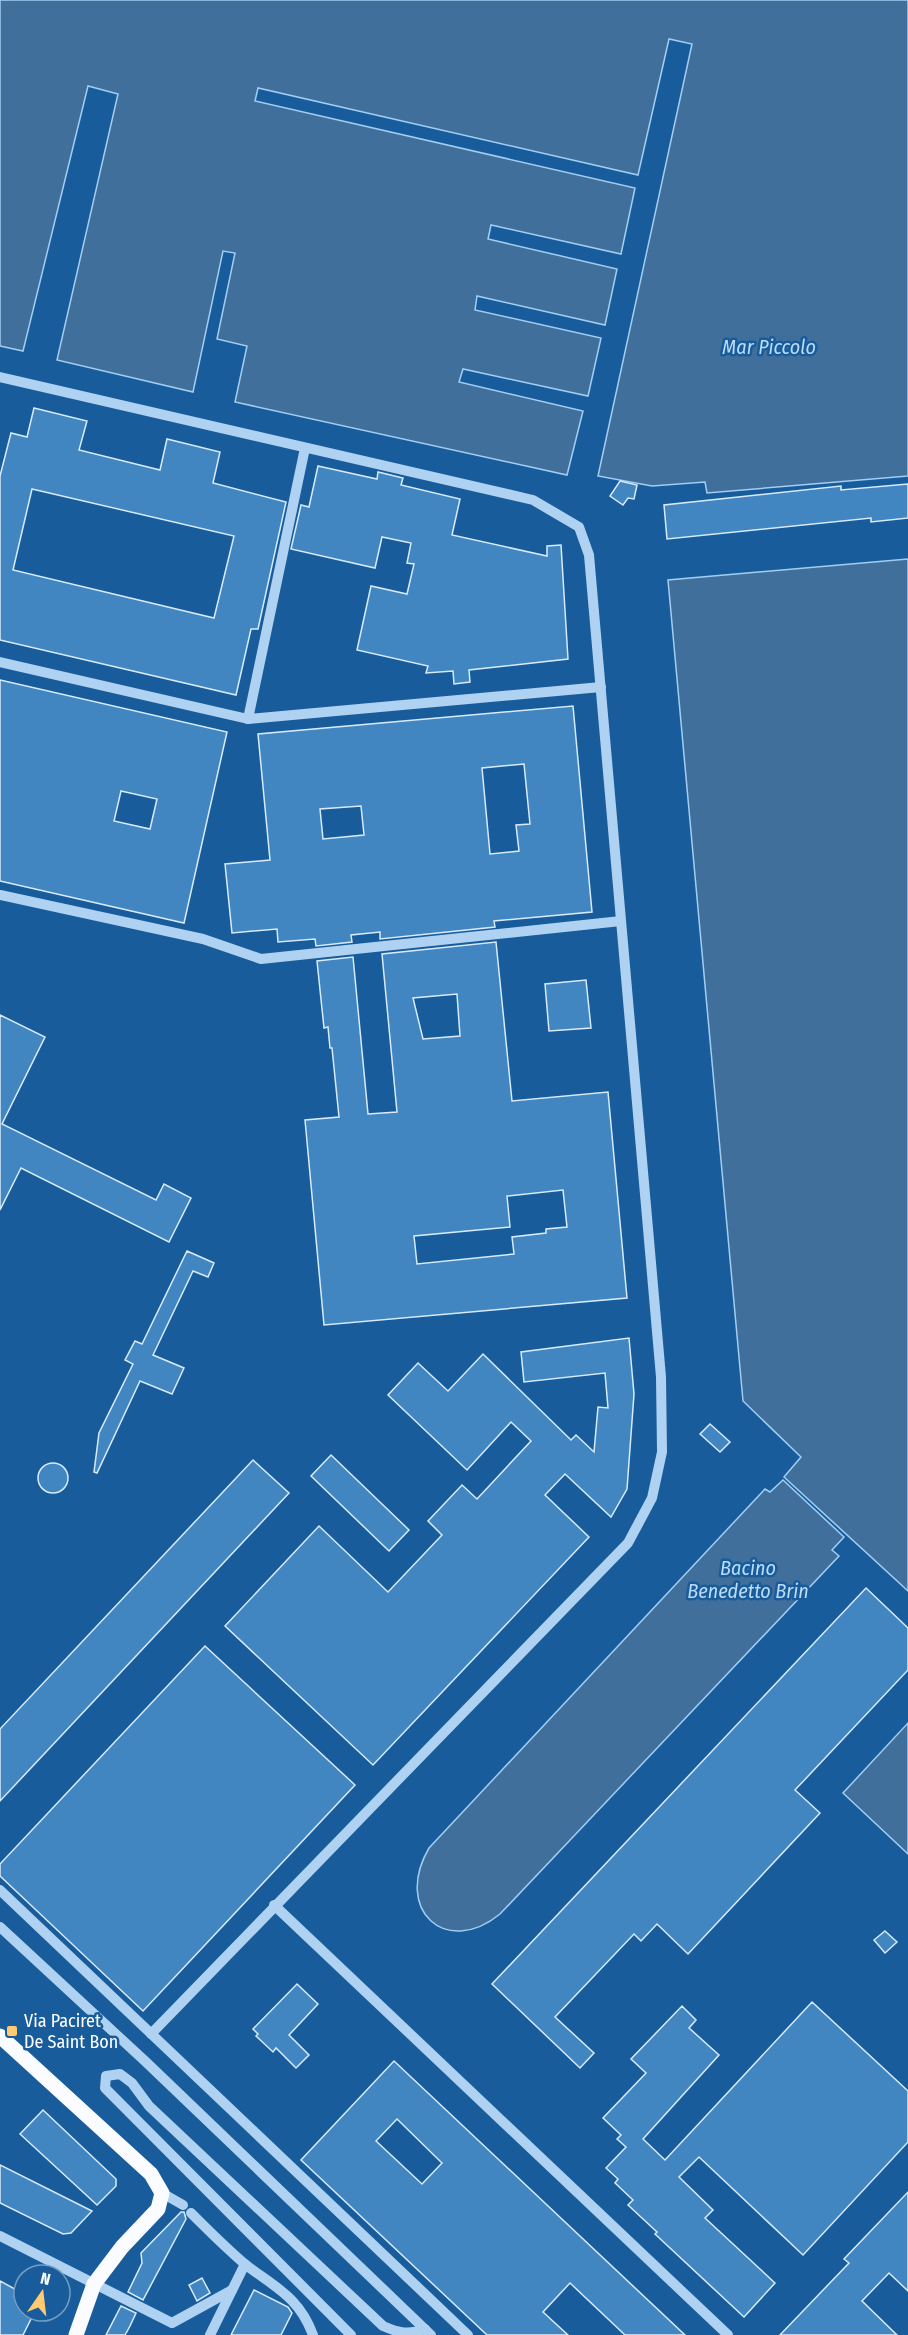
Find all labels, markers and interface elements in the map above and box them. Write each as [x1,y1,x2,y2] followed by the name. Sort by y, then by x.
[722,335,816,359] water label: Mar Piccolo
[687,1556,809,1603] water label: Bacino Benedetto Brin
[24,2010,118,2053] place label: Via Paciret De Saint Bon
[5,2024,19,2038] marker: Via Paciret De Saint Bon
[12,2263,72,2323] north arrow
[39,2269,52,2289] text: N

